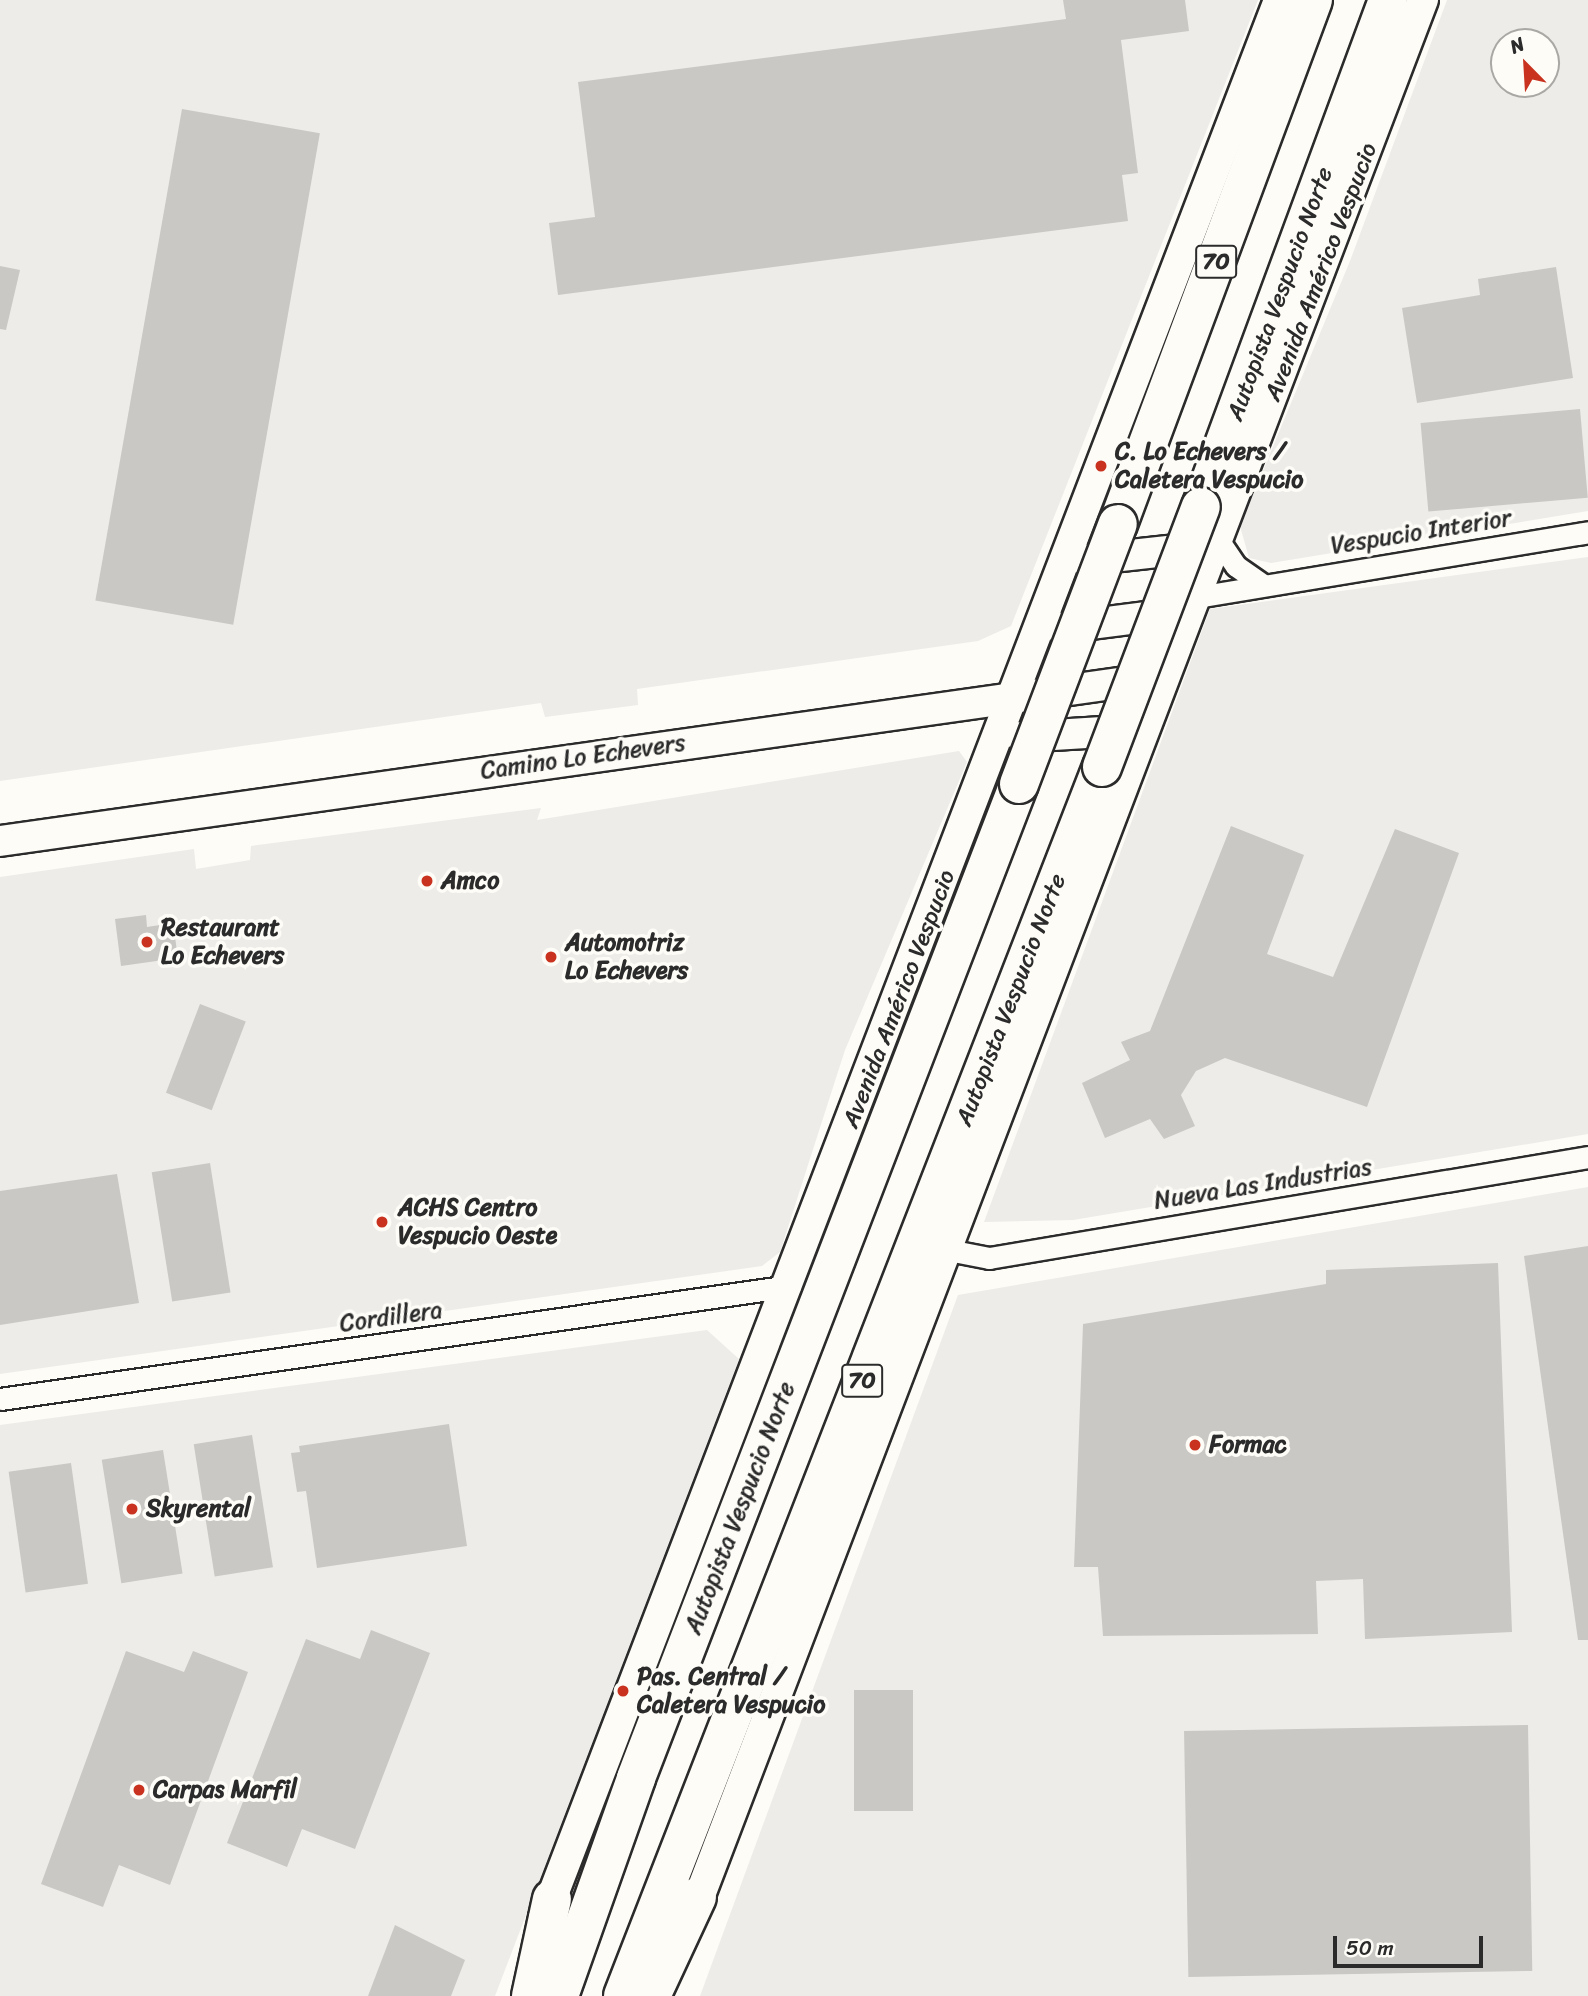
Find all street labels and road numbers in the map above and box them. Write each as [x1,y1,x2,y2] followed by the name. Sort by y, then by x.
[1258,138,1384,406] street label: Avenida Américo Vespucio
[1220,163,1340,425] street label: Autopista Vespucio Norte
[1195,243,1237,282] road number: 70
[1329,504,1513,560] street label: Vespucio Interior
[478,728,688,786] street label: Camino Lo Echevers
[836,865,962,1133] street label: Avenida Américo Vespucio
[949,869,1073,1131] street label: Autopista Vespucio Norte
[1153,1153,1373,1215] street label: Nueva Las Industrias
[338,1296,444,1338] street label: Cordillera
[841,1362,883,1400] road number: 70
[678,1377,802,1639] street label: Autopista Vespucio Norte

